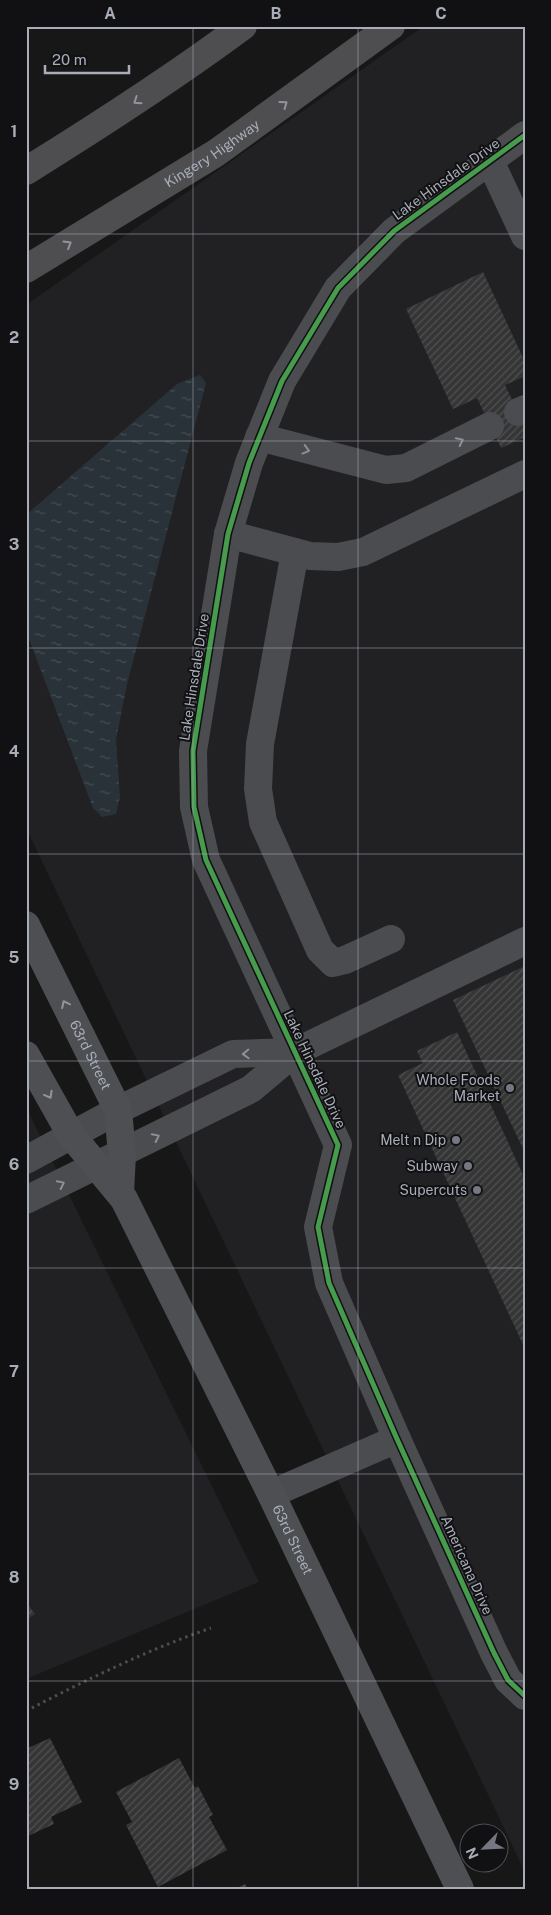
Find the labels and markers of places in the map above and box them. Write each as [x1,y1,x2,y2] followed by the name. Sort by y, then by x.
[416,1072,500,1104] place label: Whole Foods Market
[504,1082,516,1094] marker: Whole Foods Market
[380,1132,446,1148] place label: Melt n Dip
[450,1134,462,1146] marker: Melt n Dip
[406,1158,459,1174] place label: Subway
[462,1160,474,1172] marker: Subway
[400,1182,467,1198] place label: Supercuts
[471,1184,483,1196] marker: Supercuts

